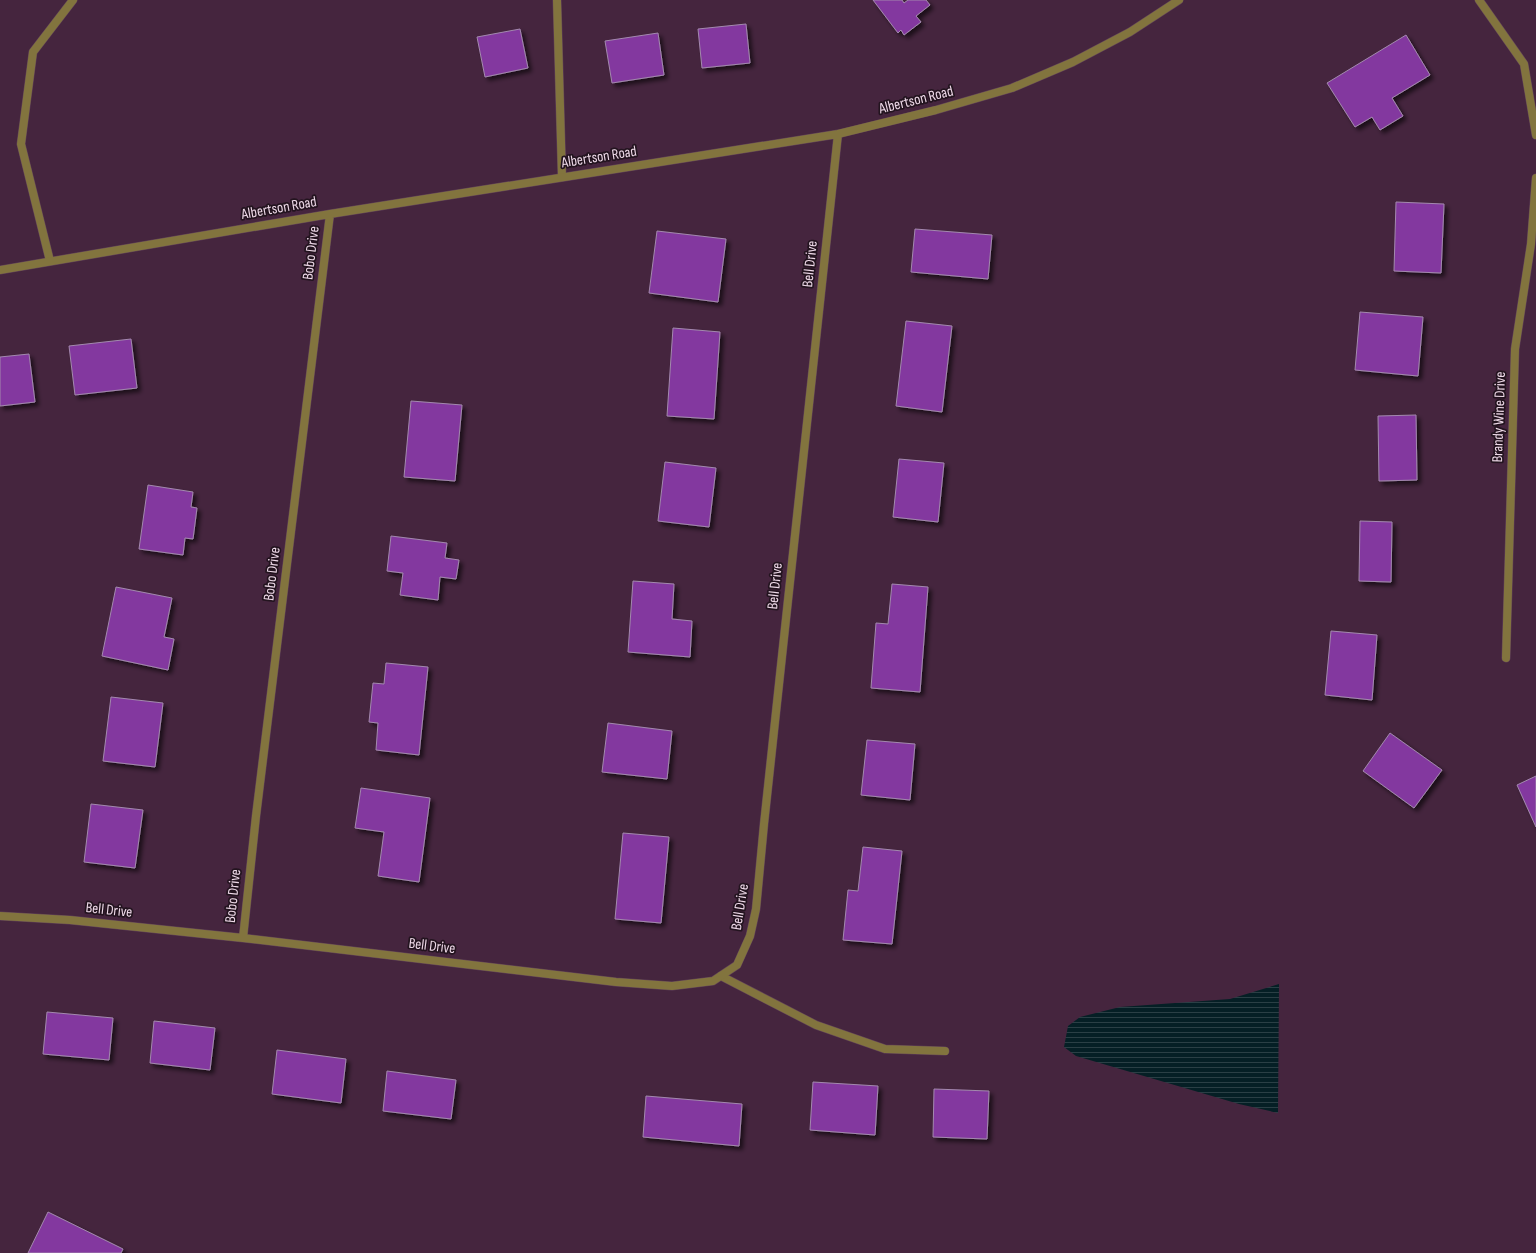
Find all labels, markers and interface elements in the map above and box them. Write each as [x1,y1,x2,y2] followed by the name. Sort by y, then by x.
[876,82,955,119] street label: Albertson Road
[559,142,638,172] street label: Albertson Road
[239,192,318,224] street label: Albertson Road
[298,225,324,281] street label: Bobo Drive
[798,240,822,288] street label: Bell Drive
[1488,371,1510,463] street label: Brandy Wine Drive
[259,546,285,602] street label: Bobo Drive
[763,562,787,610] street label: Bell Drive
[221,868,245,924] street label: Bobo Drive
[727,882,753,932] street label: Bell Drive
[85,898,133,922] street label: Bell Drive
[408,934,456,958] street label: Bell Drive

